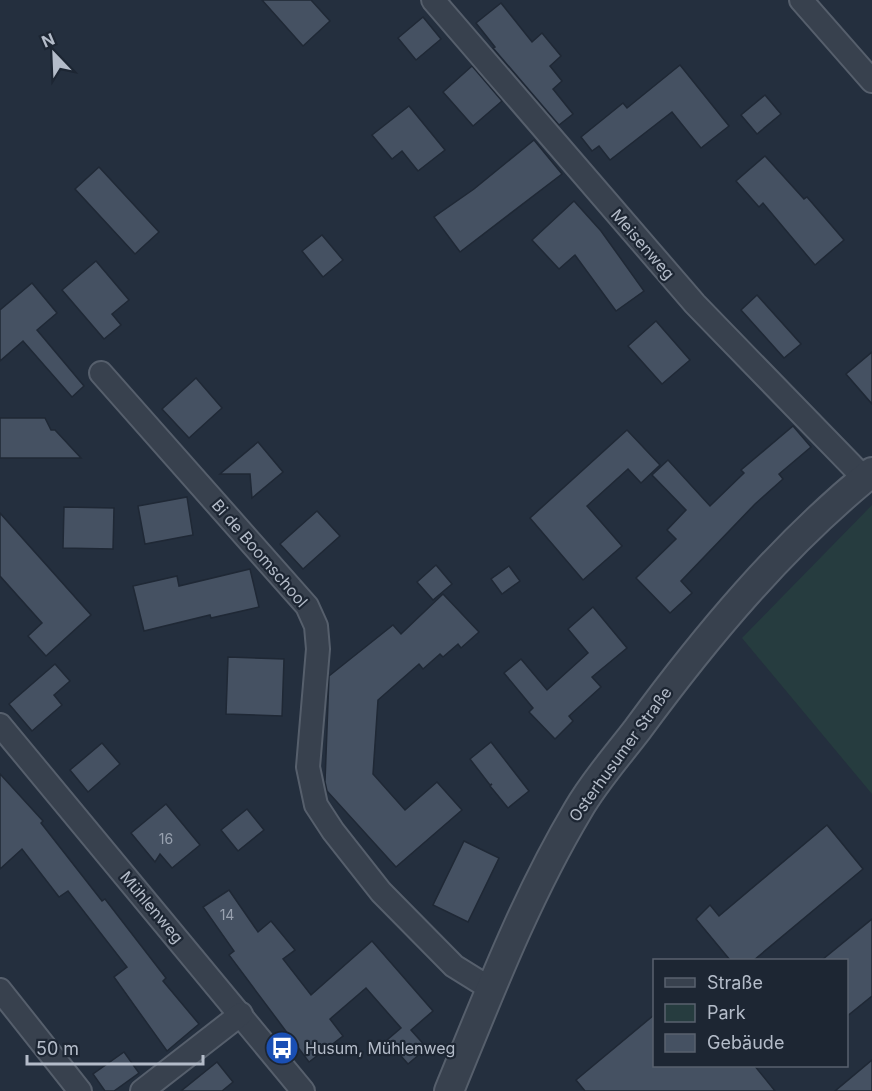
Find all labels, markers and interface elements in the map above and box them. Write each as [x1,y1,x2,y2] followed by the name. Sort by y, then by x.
[24,24,84,84] north arrow
[39,29,58,52] text: N
[607,205,679,283] street label: Meisenweg
[208,495,312,611] street label: Bi de Boomschool
[564,683,676,825] street label: Osterhusumer Straße
[159,830,173,847] house number: 16
[116,867,188,947] street label: Mühlenweg
[220,906,234,923] house number: 14
[653,959,848,1067] legend
[707,972,763,993] text: Straße
[707,1002,746,1023] text: Park
[27,1028,202,1066] scale bar
[264,1030,300,1066] bus stop icon: Husum, Mühlenweg
[707,1032,784,1053] text: Gebäude
[36,1038,79,1059] text: 50 m
[305,1038,455,1058] place label: Husum, Mühlenweg

